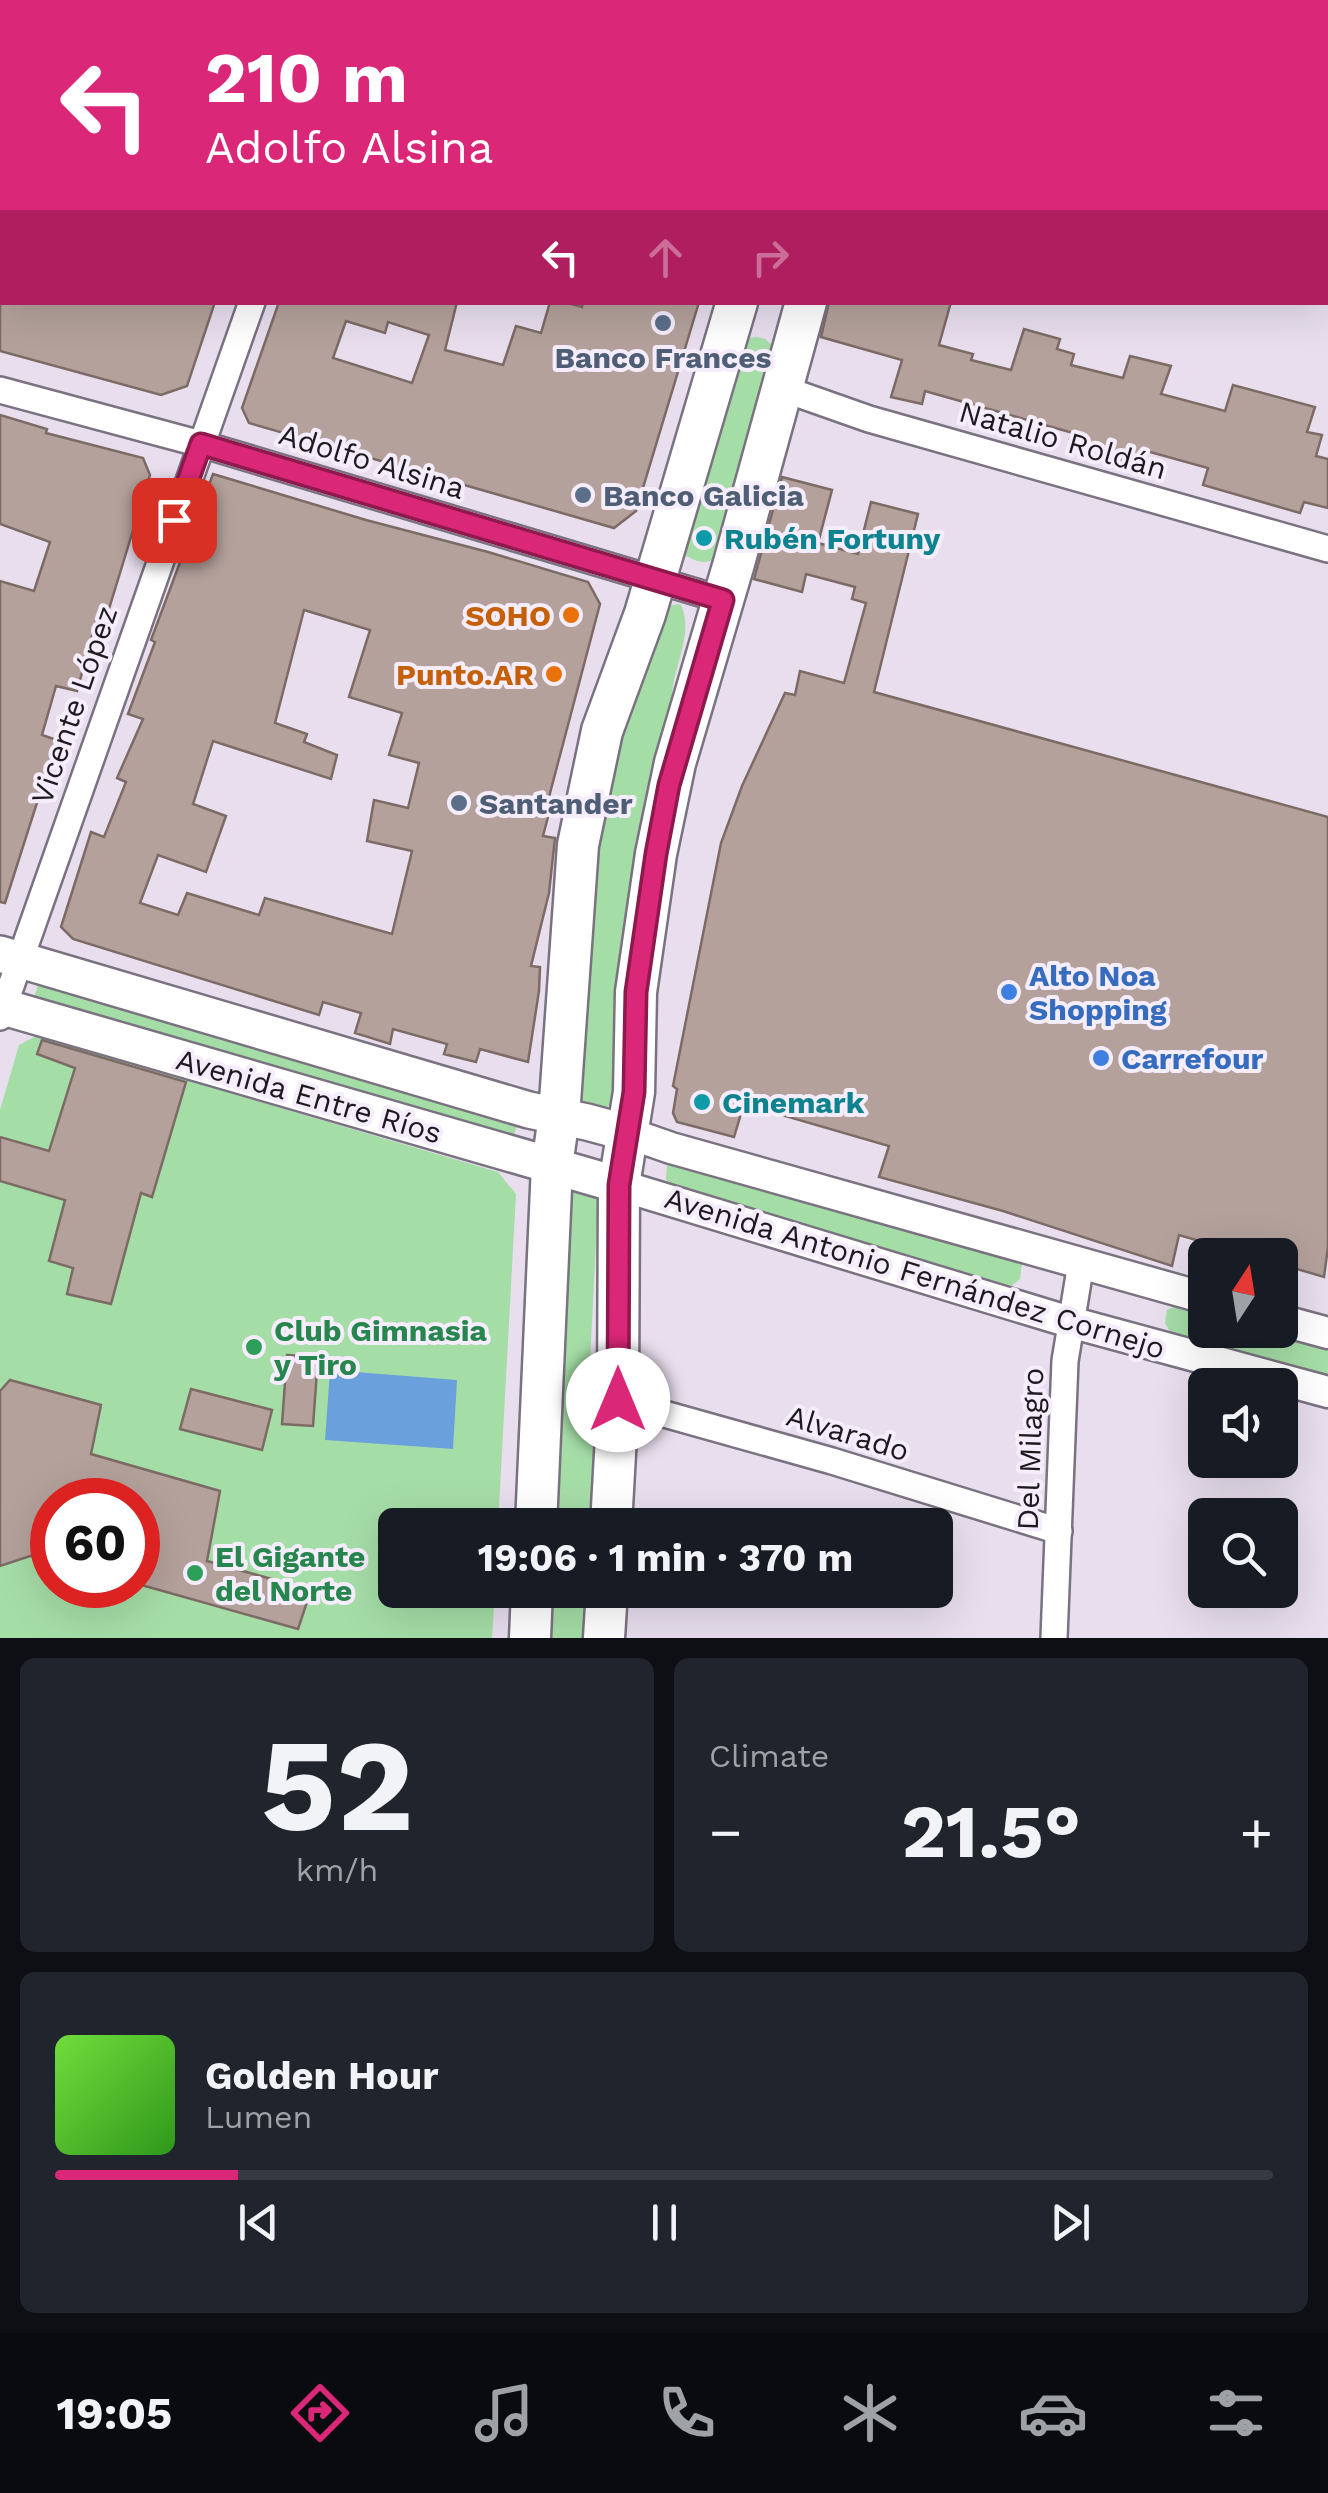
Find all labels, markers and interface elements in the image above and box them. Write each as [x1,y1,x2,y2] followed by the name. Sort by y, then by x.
[205,37,408,119] text: 210 m
[40,40,170,170] icon: left
[205,121,493,174] text: Adolfo Alsina
[533,230,588,285] icon: left
[638,230,693,285] icon: ahead
[743,230,798,285] icon: right
[652,312,674,334] marker: Banco Frances
[555,340,772,375] place label: Banco Frances
[955,394,1171,486] street label: Natalio Roldán
[275,416,469,506] street label: Adolfo Alsina
[132,478,217,563] pin
[603,478,804,513] place label: Banco Galicia
[572,484,594,506] marker: Banco Galicia
[147,493,202,548] icon: arrive
[724,521,940,556] place label: Rubén Fortuny
[693,527,715,549] marker: Rubén Fortuny
[465,598,551,633] place label: SOHO
[24,601,124,809] street label: Vicente López
[560,604,582,626] marker: SOHO
[396,657,534,692] place label: Punto.AR
[543,663,565,685] marker: Punto.AR
[479,786,633,821] place label: Santander
[448,792,470,814] marker: Santander
[1029,958,1167,1027] place label: Alto Noa Shopping
[998,981,1020,1003] marker: Alto Noa Shopping
[172,1041,446,1151] street label: Avenida Entre Ríos
[1121,1041,1264,1076] place label: Carrefour
[1090,1047,1112,1069] marker: Carrefour
[722,1085,865,1120] place label: Cinemark
[691,1091,713,1113] marker: Cinemark
[661,1180,1169,1366] street label: Avenida Antonio Fernández Cornejo
[1188,1238,1298,1348] north arrow
[1188,1238,1298,1608] map controls
[273,1313,488,1382] place label: Club Gimnasia y Tiro
[243,1336,265,1358] marker: Club Gimnasia y Tiro
[566,1348,670,1452] position arrow
[1010,1367,1050,1531] street label: Del Milagro
[1188,1368,1298,1478] button: sound
[783,1398,913,1468] street label: Alvarado
[30,1478,160,1608] speed limit sign: 60
[1188,1498,1298,1608] button: search
[478,1536,853,1580] text: 19:06 · 1 min · 370 m
[215,1539,366,1608] place label: El Gigante del Norte
[184,1562,206,1584] marker: El Gigante del Norte
[260,1709,414,1862] text: 52
[709,1737,829,1775] text: Climate
[901,1787,1081,1875] text: 21.5°
[709,1800,742,1864] text: −
[1240,1800,1273,1864] text: +
[296,1851,378,1889] text: km/h
[205,2054,439,2098] text: Golden Hour
[205,2098,312,2136] text: Lumen
[231,2195,286,2250] icon: previous
[637,2195,692,2250] icon: pause
[1043,2195,1098,2250] icon: next
[285,2378,355,2448] icon: directions
[469,2378,539,2448] icon: music
[652,2378,722,2448] icon: phone
[835,2378,905,2448] icon: climate
[1018,2378,1088,2448] icon: car
[1201,2378,1271,2448] icon: filters
[57,2387,172,2440] text: 19:05

